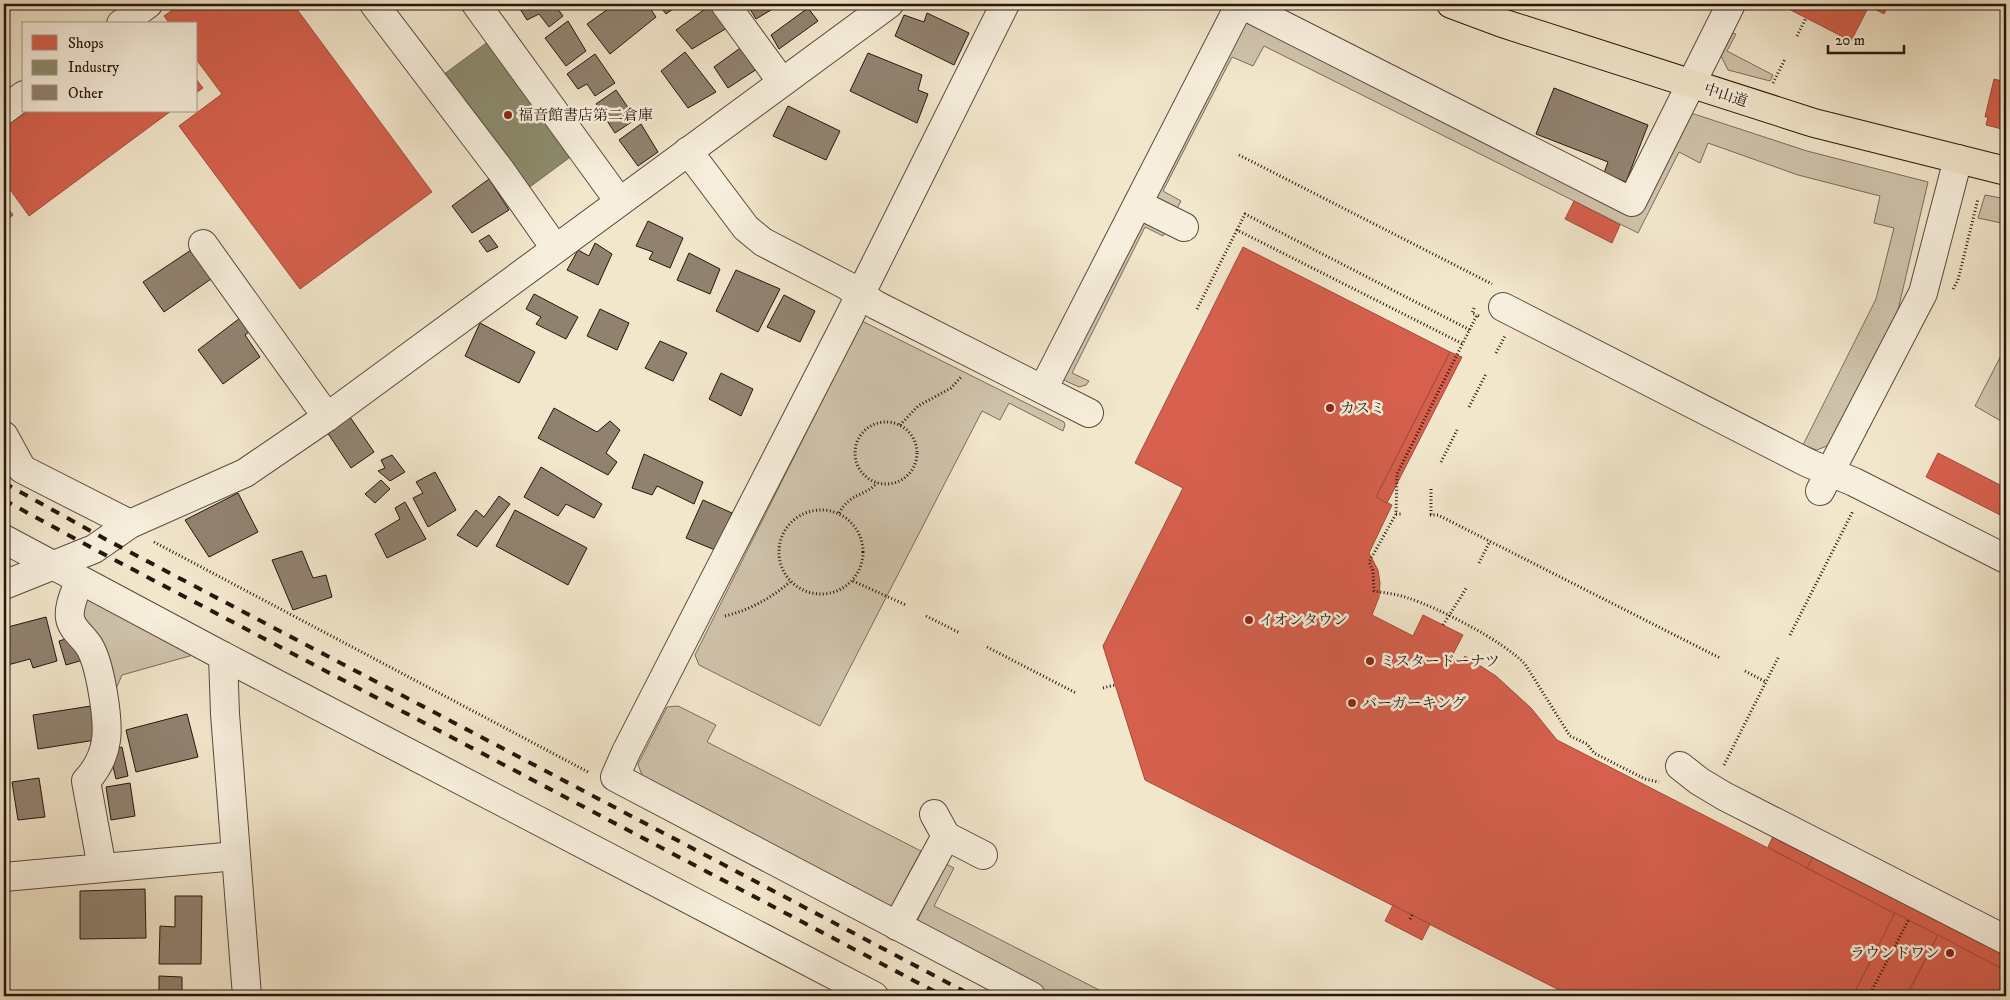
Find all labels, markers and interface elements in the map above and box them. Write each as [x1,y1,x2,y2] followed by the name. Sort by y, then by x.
[22,22,198,112] legend
[1828,22,1904,54] scale bar
[1835,31,1865,50] text: 20 m
[68,34,104,53] text: Shops
[68,58,120,77] text: Industry
[1702,79,1750,111] street label: 中山道
[68,84,103,103] text: Other
[518,106,653,125] place label: 福音館書店第二倉庫
[502,109,514,121] marker: 福音館書店第二倉庫
[1340,399,1385,418] place label: カスミ
[1324,402,1336,414] marker: カスミ
[1259,611,1348,630] place label: イオンタウン
[1243,614,1255,626] marker: イオンタウン
[1380,652,1500,671] place label: ミスタードーナツ
[1364,655,1376,667] marker: ミスタードーナツ
[1362,694,1466,713] place label: バーガーキング
[1346,697,1358,709] marker: バーガーキング
[1850,944,1940,963] place label: ラウンドワン
[1944,947,1956,959] marker: ラウンドワン

